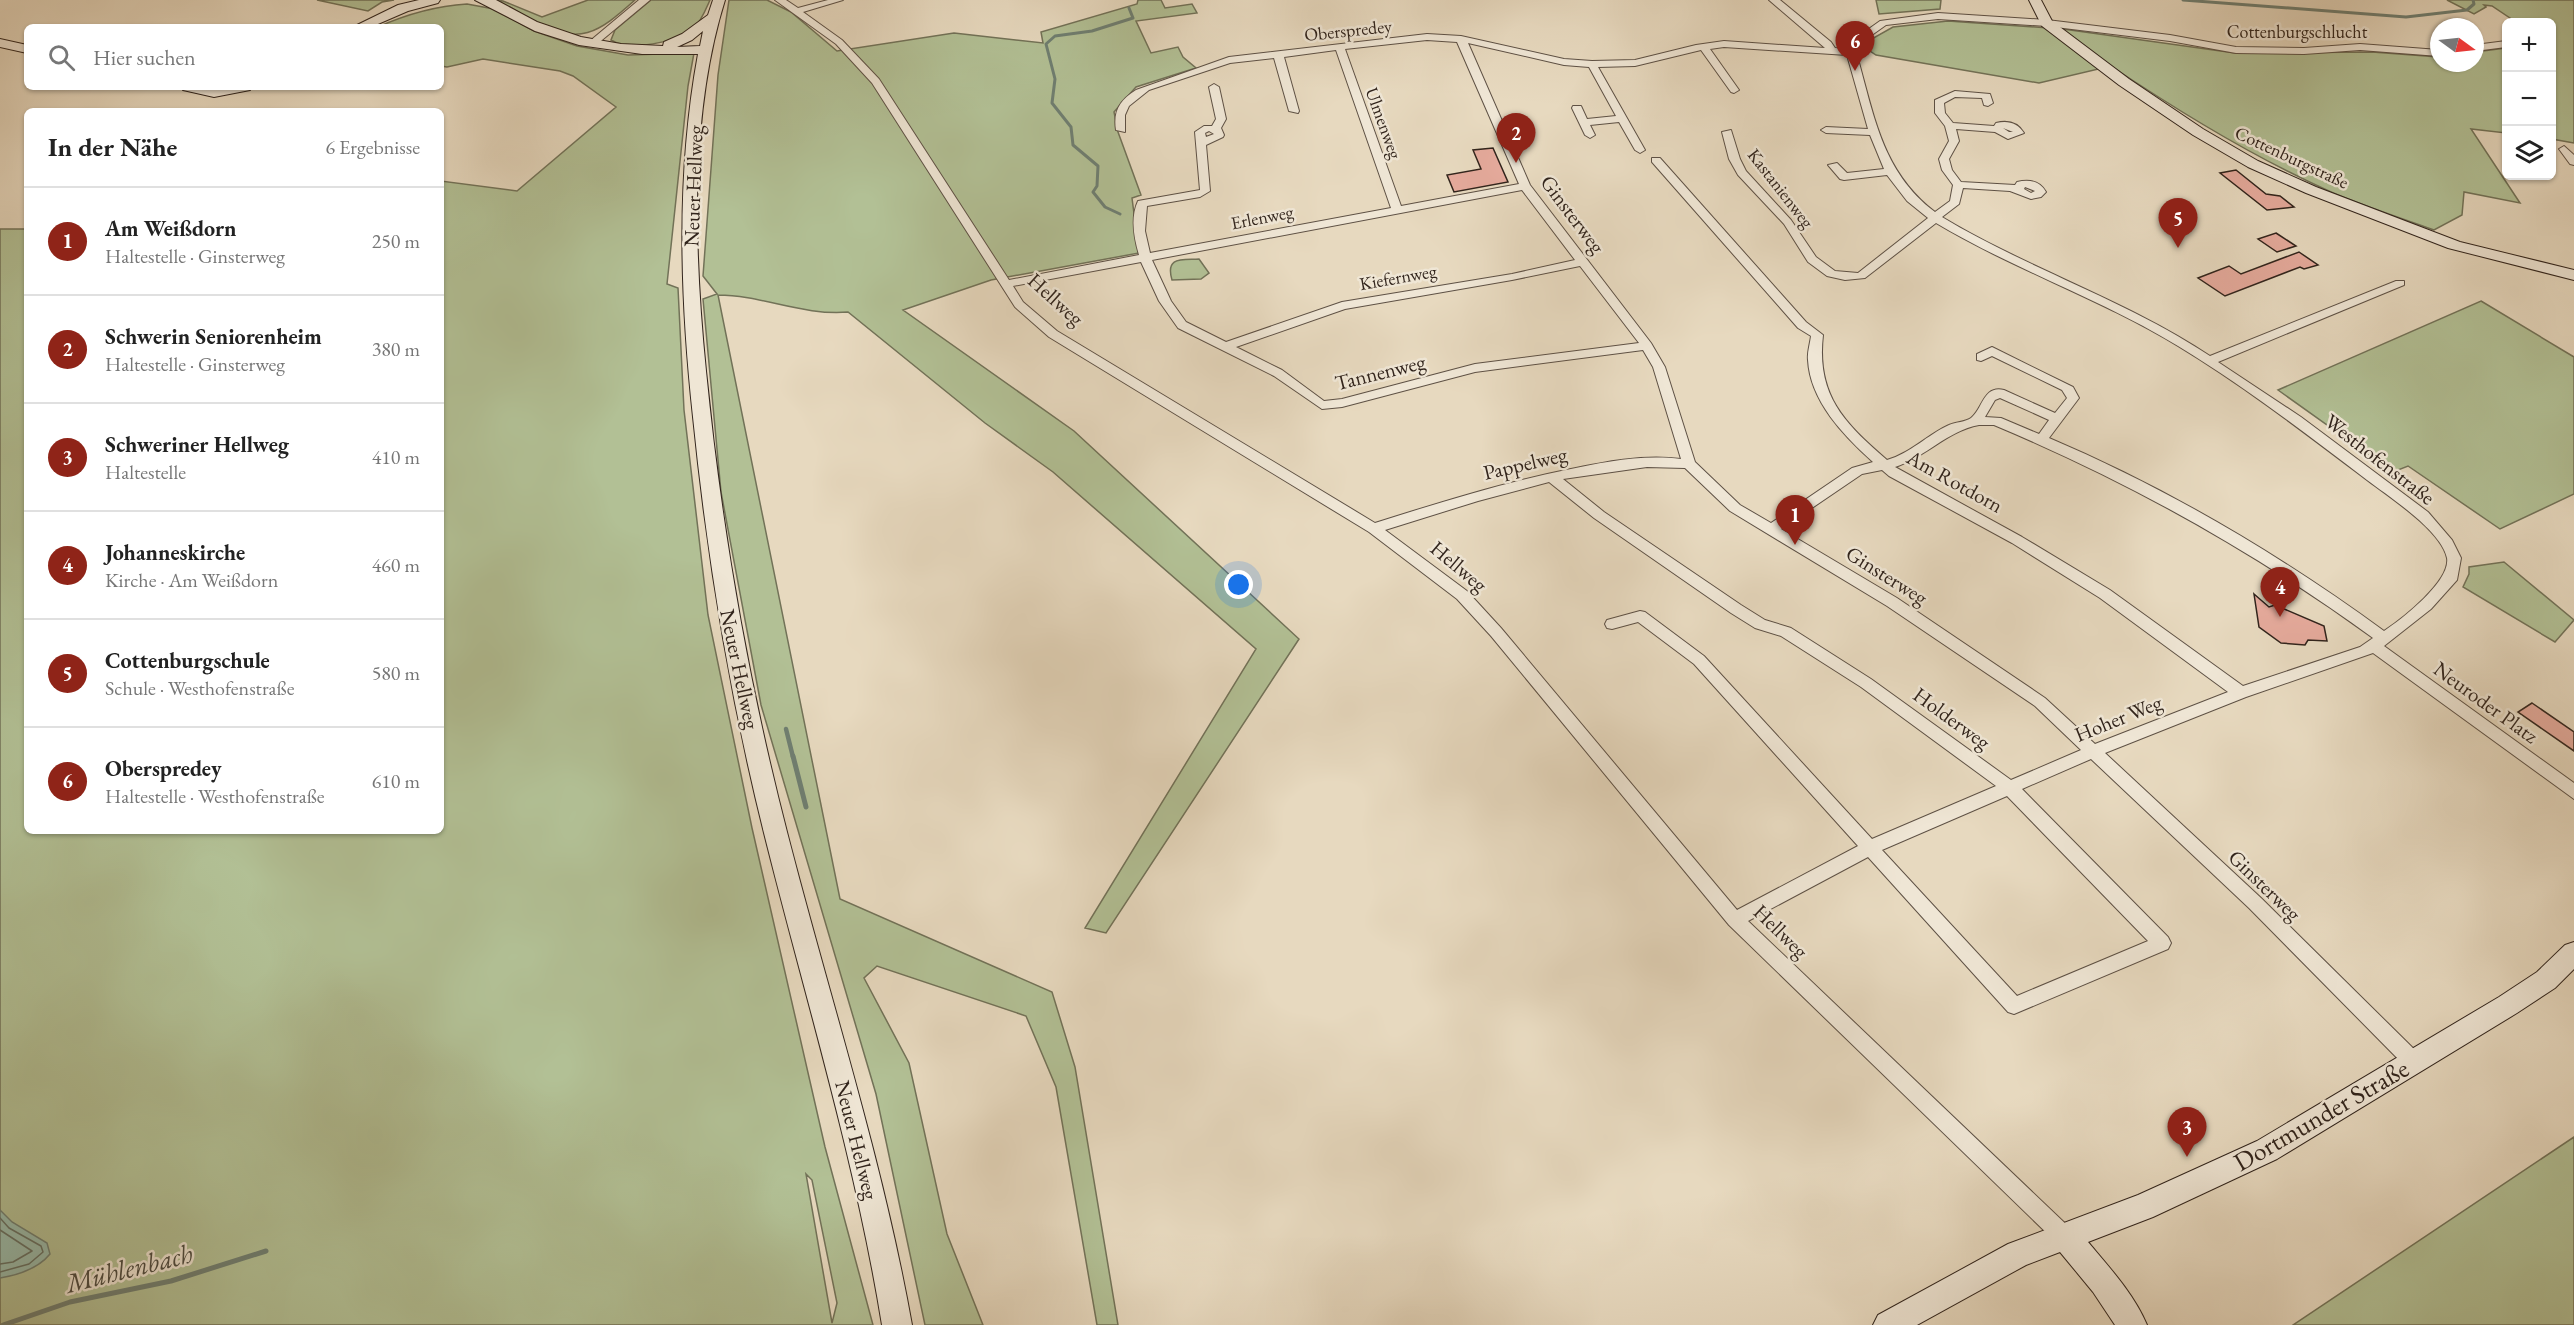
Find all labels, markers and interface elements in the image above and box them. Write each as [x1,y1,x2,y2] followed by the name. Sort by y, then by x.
[1303,14,1393,46] street label: Oberspredey
[2430,18,2484,72] north arrow
[2502,18,2556,180] map controls
[2502,18,2556,72] button: +
[2227,20,2368,43] street label: Cottenburgschlucht
[1836,22,1874,71] pin: 6
[24,24,444,90] search box
[45,41,78,74] icon: search
[93,43,196,72] text: Hier suchen
[2502,72,2556,126] button: −
[1360,84,1408,162] street label: Ulmenweg
[1496,114,1536,163] pin: 2
[2231,121,2353,193] street label: Cottenburgstraße
[677,124,709,247] street label: Neuer Hellweg
[2502,126,2556,180] button: layers
[48,130,177,164] text: In der Nähe
[325,134,420,160] text: 6 Ergebnisse
[1743,144,1819,233] street label: Kastanienweg
[1535,169,1612,259] street label: Ginsterweg
[2158,198,2198,248] pin: 5
[1229,200,1295,234] street label: Erlenweg
[105,214,237,243] text: Am Weißdorn
[62,228,73,254] text: 1
[372,228,420,254] text: 250 m
[105,243,285,269] text: Haltestelle · Ginsterweg
[1358,259,1438,295] street label: Kiefernweg
[1022,267,1090,332] street label: Hellweg
[105,322,322,351] text: Schwerin Seniorenheim
[62,336,73,362] text: 2
[372,336,420,362] text: 380 m
[1332,348,1429,396] street label: Tannenweg
[105,351,285,377] text: Haltestelle · Ginsterweg
[2319,407,2441,511] street label: Westhofenstraße
[105,430,289,459] text: Schweriner Hellweg
[1480,440,1570,486] street label: Pappelweg
[1901,443,2008,519] street label: Am Rotdorn
[62,444,73,470] text: 3
[372,444,420,470] text: 410 m
[105,459,186,485] text: Haltestelle
[1776,496,1814,545] pin: 1
[1425,534,1494,598] street label: Hellweg
[105,538,245,567] text: Johanneskirche
[1841,539,1934,611] street label: Ginsterweg
[62,552,73,578] text: 4
[372,552,420,578] text: 460 m
[105,567,278,593] text: Kirche · Am Weißdorn
[2260,568,2300,617] pin: 4
[1224,570,1253,599] your location
[714,607,766,732] street label: Neuer Hellweg
[105,646,270,675] text: Cottenburgschule
[2428,655,2544,749] street label: Neuroder Platz
[62,660,73,686] text: 5
[372,660,420,686] text: 580 m
[105,675,294,701] text: Schule · Westhofenstraße
[1908,681,1997,756] street label: Holderweg
[2070,688,2166,748] street label: Hoher Weg
[105,754,222,783] text: Oberspredey
[62,768,73,794] text: 6
[372,768,420,794] text: 610 m
[105,783,325,809] text: Haltestelle · Westhofenstraße
[2223,844,2308,927] street label: Ginsterweg
[1748,898,1815,964] street label: Hellweg
[2227,1051,2415,1179] street label: Dortmunder Straße
[829,1078,885,1203] street label: Neuer Hellweg
[2168,1108,2206,1157] pin: 3
[60,1235,196,1301] water label: Mühlenbach

